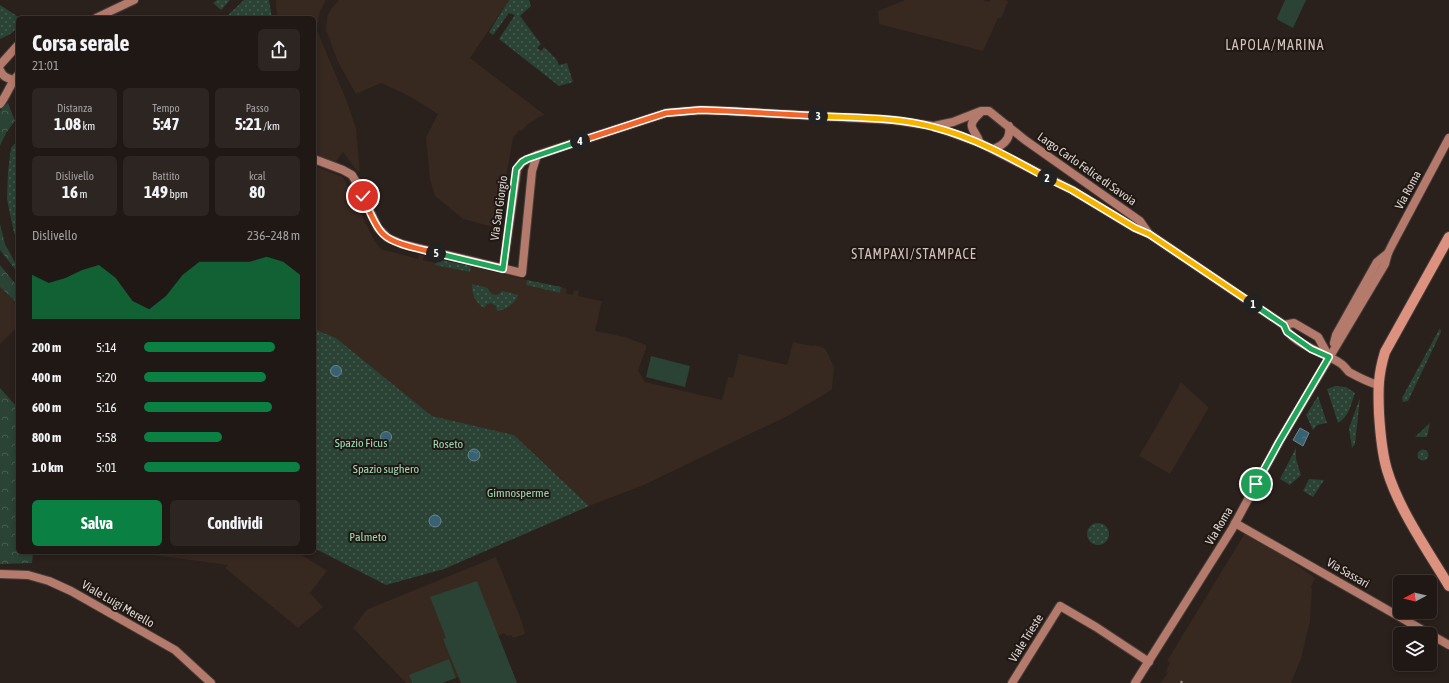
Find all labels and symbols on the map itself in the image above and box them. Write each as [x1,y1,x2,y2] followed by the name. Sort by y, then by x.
[1225,37,1325,53] district label: LAPOLA/MARINA
[808,106,828,126] pin: 3
[1035,130,1139,208] street label: Largo Carlo Felice di Savoia
[570,131,590,151] pin: 4
[1037,168,1057,188] pin: 2
[1392,168,1424,212] street label: Via Roma
[488,174,511,241] street label: Via San Giorgio
[346,179,380,213] pin
[426,243,446,263] pin: 5
[851,246,977,262] district label: STAMPAXI/STAMPACE
[1243,294,1263,314] pin: 1
[335,436,387,450] park label: Spazio Ficus
[433,437,464,451] park label: Roseto
[353,462,420,476] park label: Spazio sughero
[1239,467,1273,501] pin
[487,486,549,500] park label: Gimnosperme
[1202,505,1236,547] street label: Via Roma
[349,530,387,544] park label: Palmeto
[1324,555,1372,591] street label: Via Sassari
[1393,575,1437,619] north arrow
[79,578,157,631] street label: Viale Luigi Merello
[1006,612,1046,664] street label: Viale Trieste

